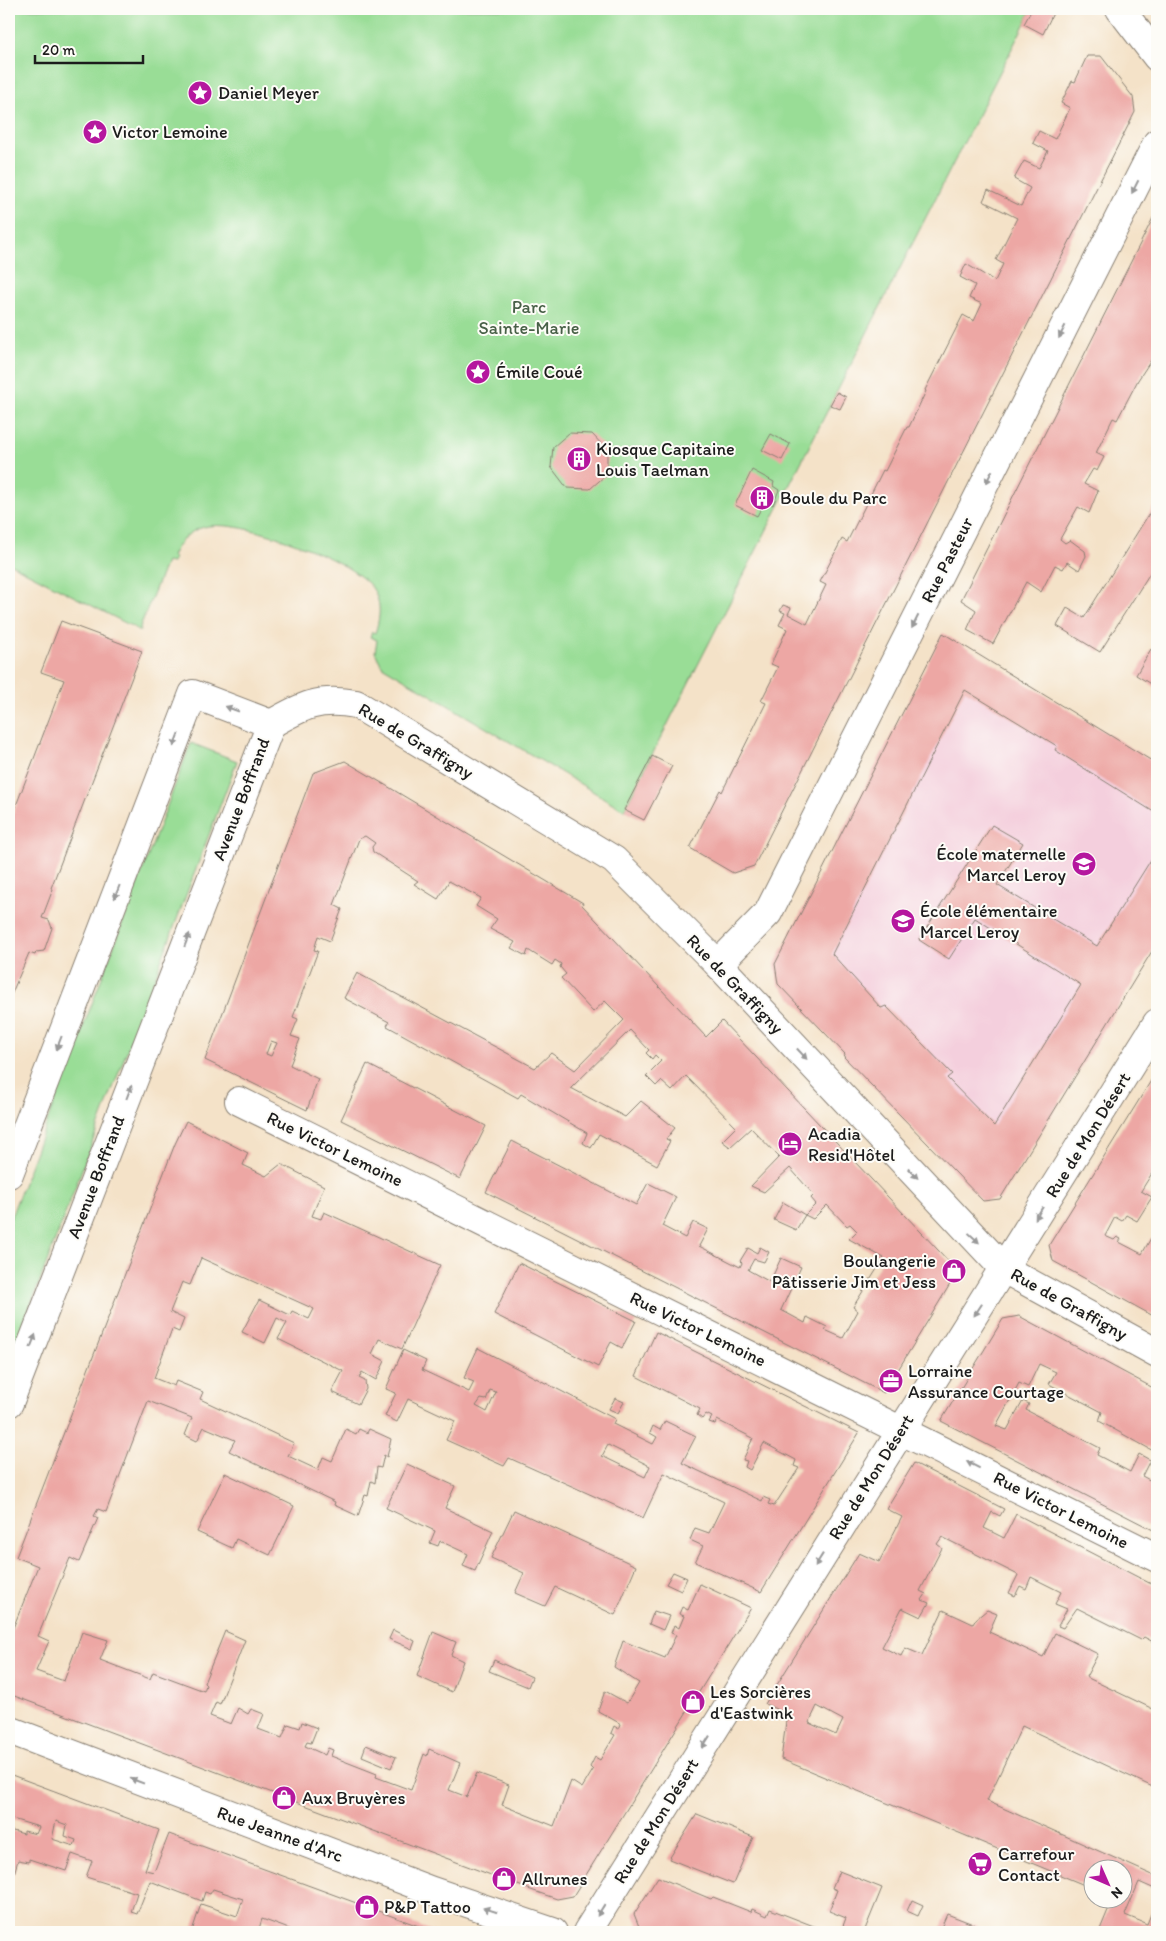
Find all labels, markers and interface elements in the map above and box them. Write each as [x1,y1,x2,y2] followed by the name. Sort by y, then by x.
[35,32,142,64] scale bar
[42,41,76,59] text: 20 m
[187,80,213,106] place icon: Daniel Meyer
[218,82,320,104] place label: Daniel Meyer
[82,119,108,145] place icon: Victor Lemoine
[112,121,228,143] place label: Victor Lemoine
[1131,180,1139,194] one-way arrow
[479,296,579,339] park label: Parc Sainte-Marie
[1058,325,1066,339] one-way arrow
[465,359,491,385] place icon: Émile Coué
[496,361,583,383] place label: Émile Coué
[596,438,735,481] place label: Kiosque Capitaine Louis Taelman
[566,446,592,472] building icon: Kiosque Capitaine Louis Taelman
[985,470,993,484] one-way arrow
[749,485,775,511] building icon: Boule du Parc
[780,487,887,509] place label: Boule du Parc
[916,513,978,607] street label: Rue Pasteur
[911,615,919,629] one-way arrow
[355,698,478,784] street label: Rue de Graffigny
[224,705,239,713] one-way arrow
[172,733,180,748] one-way arrow
[207,734,275,863] street label: Avenue Boffrand
[936,843,1067,886] place label: École maternelle Marcel Leroy
[1071,851,1097,877] school or university icon: École maternelle Marcel Leroy
[113,884,121,899] one-way arrow
[920,900,1058,943] place label: École élémentaire Marcel Leroy
[890,908,916,934] school or university icon: École élémentaire Marcel Leroy
[682,930,789,1039] street label: Rue de Graffigny
[183,932,191,947] one-way arrow
[55,1036,63,1051] one-way arrow
[796,1048,808,1060] one-way arrow
[1041,1068,1136,1202] street label: Rue de Mon Désert
[126,1084,133,1099] one-way arrow
[263,1106,407,1192] street label: Rue Victor Lemoine
[62,1112,130,1241] street label: Avenue Boffrand
[808,1123,895,1166] place label: Acadia Resid'Hôtel
[777,1131,803,1157] hotel icon: Acadia Resid'Hôtel
[907,1166,919,1178] one-way arrow
[1034,1207,1043,1220] one-way arrow
[967,1232,979,1244] one-way arrow
[772,1250,936,1293] place label: Boulangerie Pâtisserie Jim et Jess
[941,1258,967,1284] shop icon: Boulangerie Pâtisserie Jim et Jess
[1007,1263,1132,1345] street label: Rue de Graffigny
[626,1286,770,1372] street label: Rue Victor Lemoine
[973,1303,982,1316] one-way arrow
[30,1334,37,1349] one-way arrow
[908,1360,1064,1403] place label: Lorraine Assurance Courtage
[878,1368,904,1394] office icon: Lorraine Assurance Courtage
[824,1410,919,1544] street label: Rue de Mon Désert
[966,1461,980,1469] one-way arrow
[990,1466,1132,1554] street label: Rue Victor Lemoine
[814,1553,824,1566] one-way arrow
[710,1681,811,1724] place label: Les Sorcières d'Eastwink
[680,1689,706,1715] shop icon: Les Sorcières d'Eastwink
[701,1736,710,1749] one-way arrow
[609,1754,704,1888] street label: Rue de Mon Désert
[130,1777,145,1784] one-way arrow
[271,1785,297,1811] shop icon: Aux Bruyères
[302,1787,405,1809] place label: Aux Bruyères
[214,1801,346,1867] street label: Rue Jeanne d'Arc
[998,1843,1075,1886] place label: Carrefour Contact
[967,1851,993,1877] supermarket icon: Carrefour Contact
[1084,1858,1134,1908] north arrow
[491,1866,517,1892] shop icon: Allrunes
[522,1868,588,1890] place label: Allrunes
[1107,1883,1126,1902] text: N
[354,1894,380,1920] shop icon: P&P Tattoo
[384,1896,471,1918] place label: P&P Tattoo
[596,1903,605,1916] one-way arrow
[483,1906,498,1913] one-way arrow

